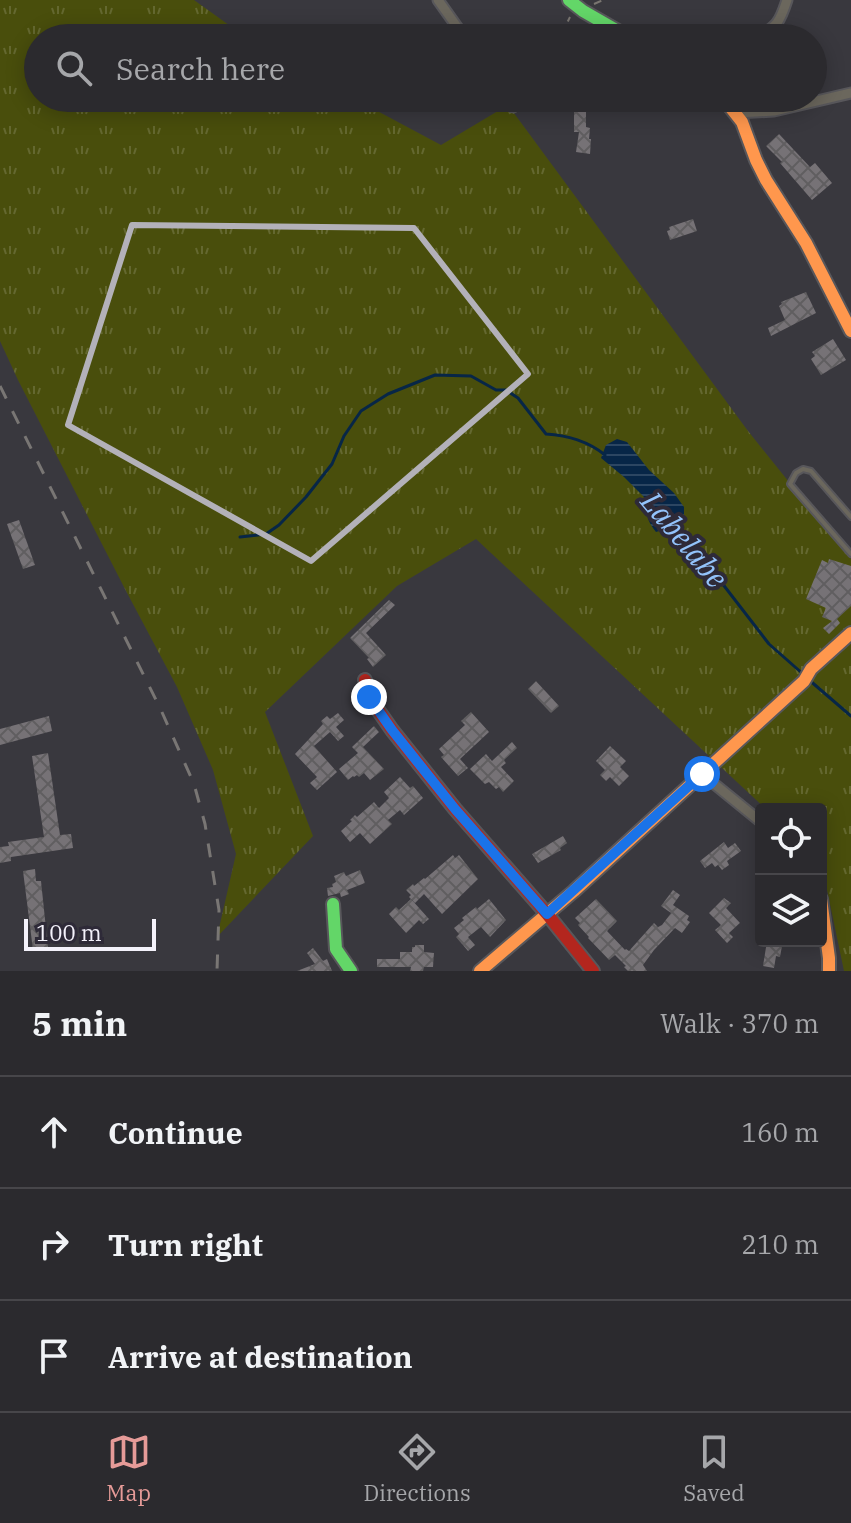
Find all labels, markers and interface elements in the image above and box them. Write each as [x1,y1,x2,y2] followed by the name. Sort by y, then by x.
[24,24,827,112] search box
[52,46,96,90] icon: search
[116,49,285,88] text: Search here
[633,482,737,596] water label: Labelabe
[351,679,387,715] route end
[684,756,720,792] route start
[755,803,827,947] map controls
[755,803,827,875] button: locate
[755,875,827,947] button: layers
[24,915,156,951] scale bar
[36,918,102,947] text: 100 m
[32,1001,127,1045] text: 5 min
[660,1006,819,1040] text: Walk · 370 m
[32,1110,76,1154] icon: ahead
[108,1113,243,1152] text: Continue
[741,1115,819,1149] text: 160 m
[32,1222,76,1266] icon: right
[108,1225,263,1264] text: Turn right
[741,1227,819,1261] text: 210 m
[32,1334,76,1378] icon: arrive
[108,1337,413,1376] text: Arrive at destination
[106,1430,151,1507] tab: Map
[363,1430,471,1507] tab: Directions
[683,1430,745,1507] tab: Saved

